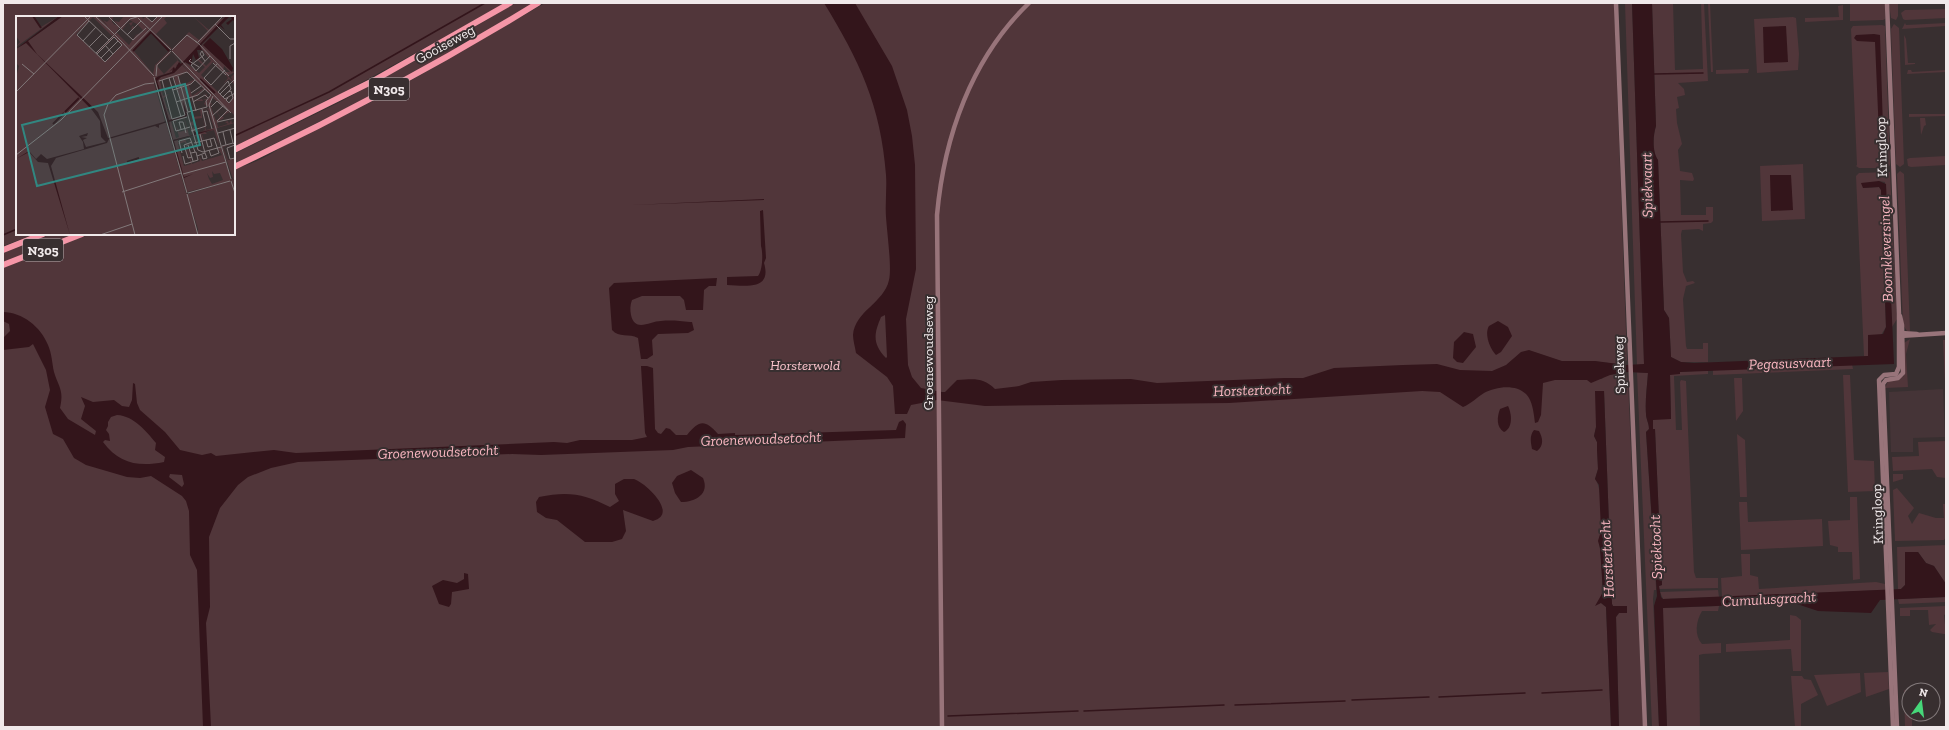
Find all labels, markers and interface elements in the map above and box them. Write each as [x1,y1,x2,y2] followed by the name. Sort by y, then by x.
[16,16,235,235] inset map
[413,21,478,68] street label: Gooiseweg
[369,78,409,100] road number: N305
[1872,116,1891,177] street label: Kringloop
[1637,152,1657,218] water label: Spiekvaart
[1875,196,1897,302] water label: Boomkleversingel
[23,239,63,261] road number: N305
[920,295,937,410] street label: Groenewoudseweg
[1610,335,1629,394] street label: Spiekweg
[1748,353,1832,373] water label: Pegasusvaart
[770,357,840,374] park label: Horsterwold
[1213,380,1291,400] water label: Horstertocht
[700,428,822,450] water label: Groenewoudsetocht
[377,441,499,463] water label: Groenewoudsetocht
[1868,483,1887,544] street label: Kringloop
[1646,515,1666,579] water label: Spiektocht
[1596,520,1618,598] water label: Horstertocht
[1721,588,1817,610] water label: Cumulusgracht
[1901,682,1941,722] north arrow
[1918,685,1930,700] text: N

